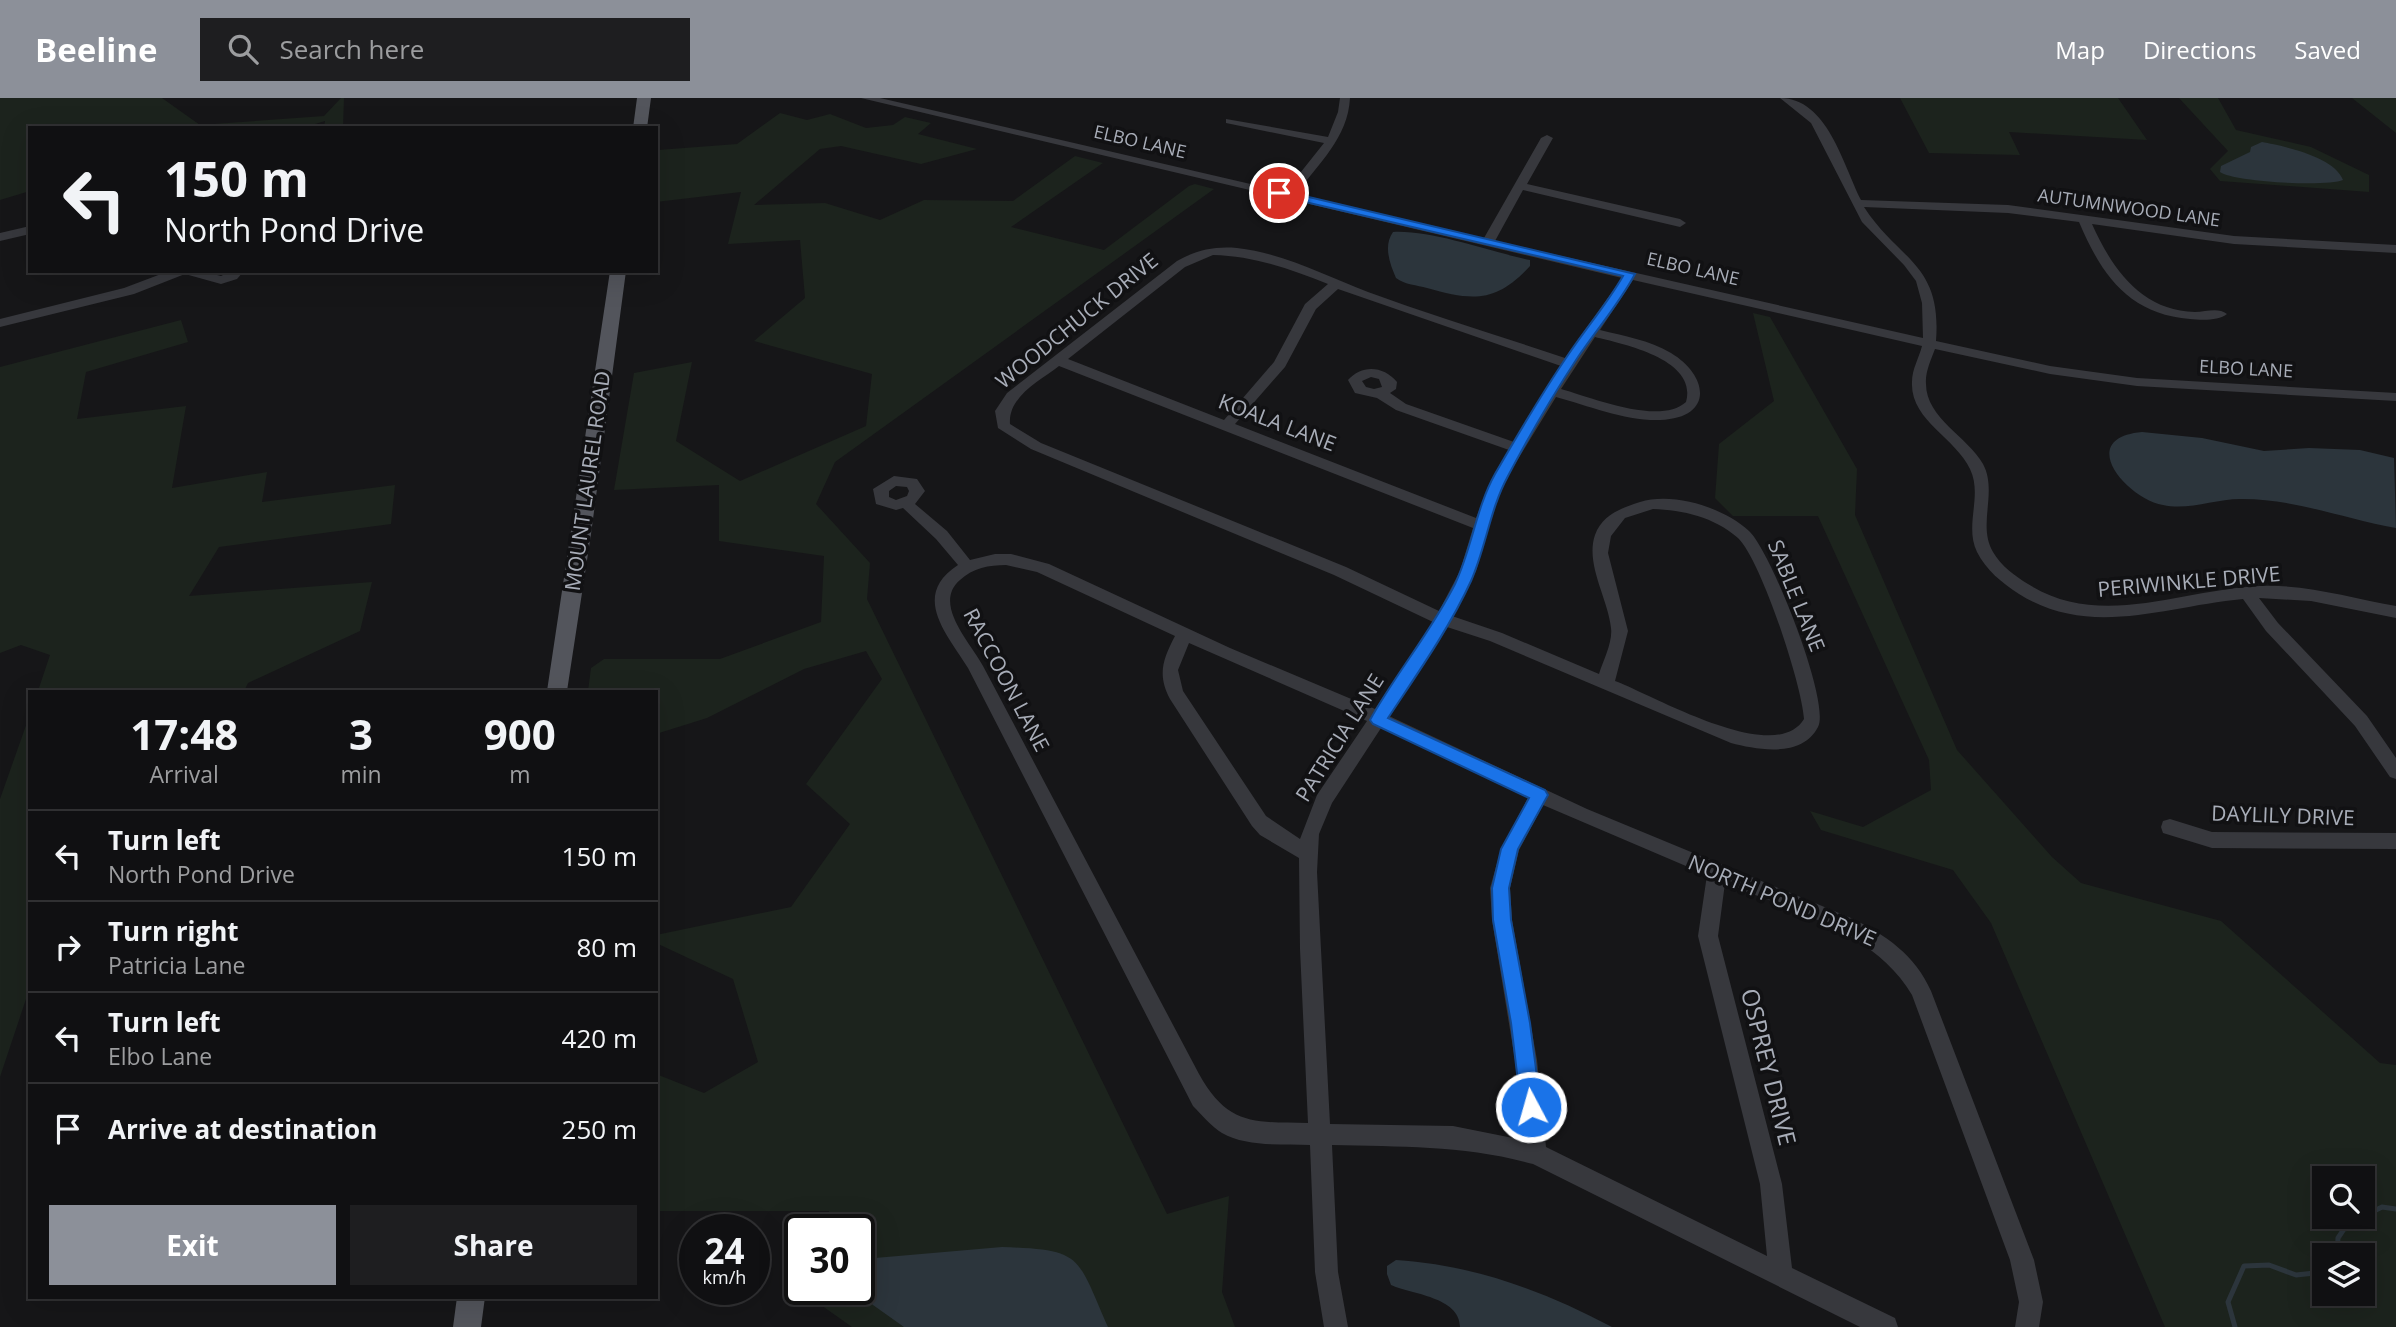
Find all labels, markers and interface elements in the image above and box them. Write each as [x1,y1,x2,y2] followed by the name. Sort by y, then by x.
[200,18,690,81] search box
[35,27,158,72] text: Beeline
[224,30,262,68] icon: search
[280,31,424,67] text: Search here
[2055,33,2105,66] text: Map
[2143,33,2256,66] text: Directions
[2294,33,2361,66] text: Saved
[1092,119,1189,163] street label: ELBO LANE
[164,145,309,211] text: 150 m
[49,154,140,245] icon: left
[1249,163,1309,223] pin
[1260,174,1298,212] icon: arrive
[2036,182,2222,232] street label: AUTUMNWOOD LANE
[164,208,424,251] text: North Pond Drive
[989,246,1163,394] street label: WOODCHUCK DRIVE
[1645,246,1742,290] street label: ELBO LANE
[2198,354,2294,382] street label: ELBO LANE
[558,369,616,593] street label: MOUNT LAUREL ROAD
[1215,387,1340,457] street label: KOALA LANE
[1762,536,1832,656] street label: SABLE LANE
[2096,559,2281,603] street label: PERIWINKLE DRIVE
[957,603,1056,756] street label: RACCOON LANE
[1289,668,1390,807] street label: PATRICIA LANE
[130,705,238,762] text: 17:48
[349,705,373,762] text: 3
[484,705,556,762] text: 900
[150,758,219,790] text: Arrival
[340,758,382,790] text: min
[509,758,530,790] text: m
[2211,799,2355,831] street label: DAYLILY DRIVE
[108,822,220,858] text: Turn left
[49,837,87,875] icon: left
[562,838,637,874] text: 150 m
[1684,848,1881,952] street label: NORTH POND DRIVE
[108,858,295,890] text: North Pond Drive
[108,913,239,949] text: Turn right
[49,928,87,966] icon: right
[576,929,637,965] text: 80 m
[108,949,245,981] text: Patricia Lane
[1734,985,1805,1149] street label: OSPREY DRIVE
[108,1004,220,1040] text: Turn left
[49,1019,87,1057] icon: left
[562,1020,637,1056] text: 420 m
[108,1040,212,1072] text: Elbo Lane
[1494,1070,1568,1144] position arrow
[49,1110,87,1148] icon: arrive
[108,1111,377,1147] text: Arrive at destination
[562,1111,637,1147] text: 250 m
[2312,1166,2375,1306] map controls
[2312,1166,2375,1229] button: search
[49,1205,336,1285] button: Exit
[350,1205,637,1285] button: Share
[784,1214,875,1305] speed limit sign: 30
[704,1227,745,1274] text: 24
[2312,1243,2375,1306] button: layers
[703,1265,746,1289] text: km/h

